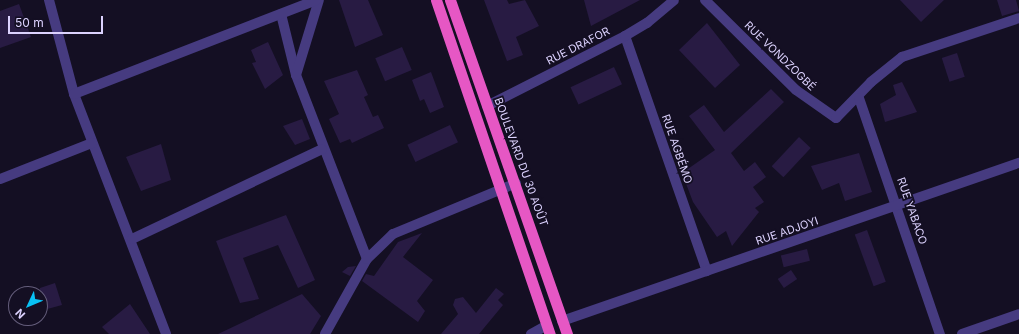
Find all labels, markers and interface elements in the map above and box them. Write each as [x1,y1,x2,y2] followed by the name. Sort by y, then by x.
[10,8,105,34] scale bar
[15,15,44,30] text: 50 m
[742,19,818,93] street label: RUE VONDZOGBÉ
[544,24,612,68] street label: RUE DRAFOR
[492,96,550,228] street label: BOULEVARD DU 30 AOÛT
[659,113,695,185] street label: RUE AGBÉMO
[894,176,930,246] street label: RUE YABACO
[754,214,820,248] street label: RUE ADJOYI
[8,286,48,326] north arrow
[12,306,28,322] text: N

